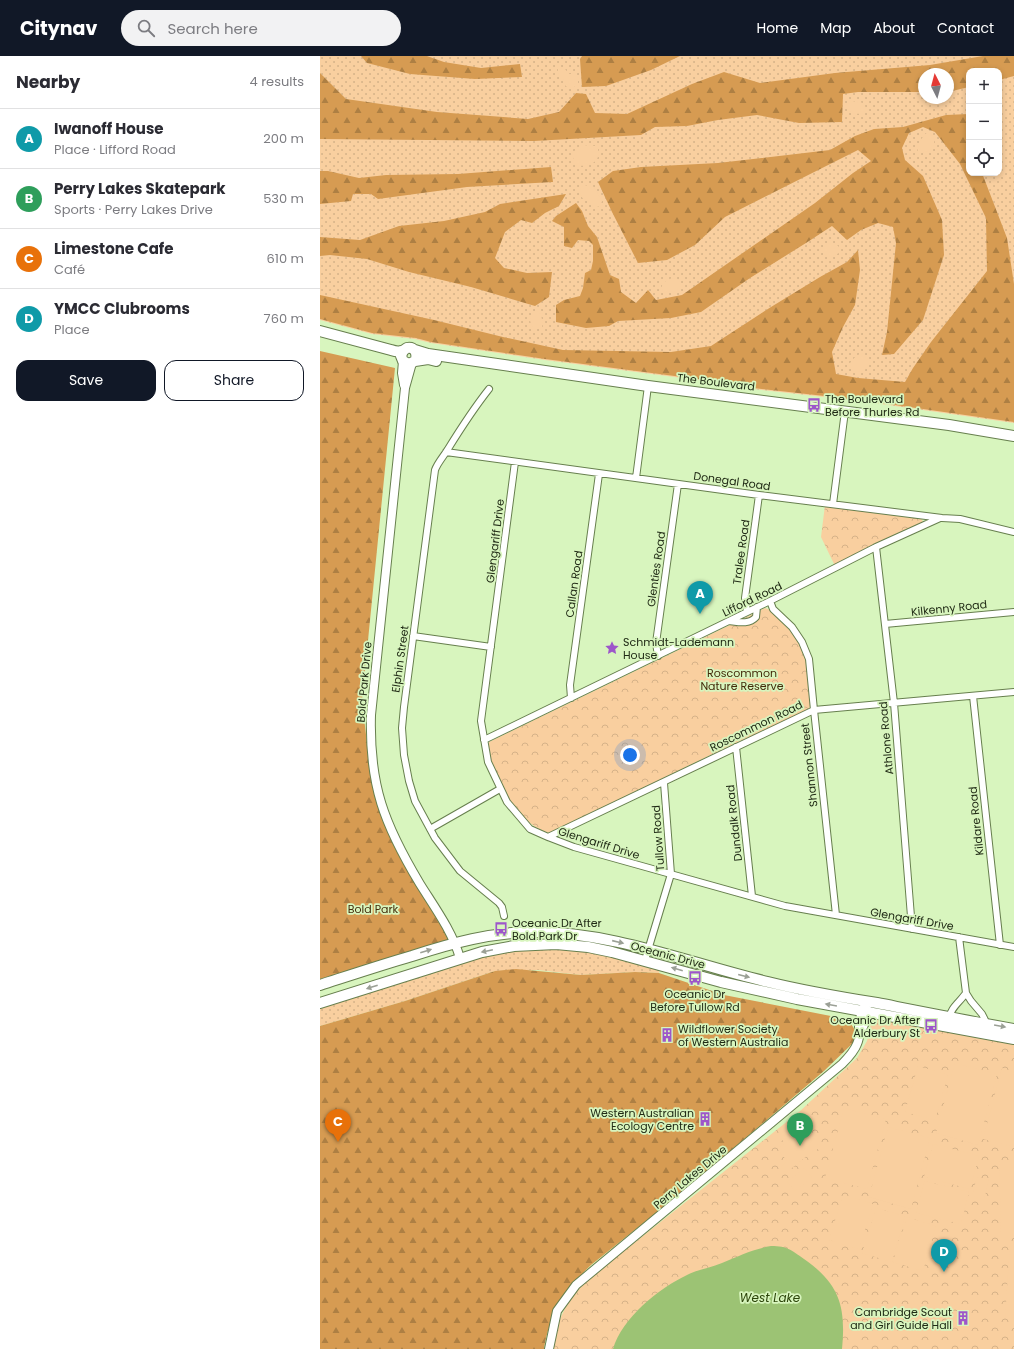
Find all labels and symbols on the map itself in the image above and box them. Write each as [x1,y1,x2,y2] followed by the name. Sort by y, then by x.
[918,68,954,104] north arrow
[676,369,756,395] street label: The Boulevard
[825,391,920,420] place label: The Boulevard Before Thurles Rd
[806,397,822,413] bus stop icon: The Boulevard Before Thurles Rd
[692,468,772,494] street label: Donegal Road
[482,498,508,584] street label: Glengariff Drive
[729,519,753,585] street label: Tralee Road
[643,530,669,608] street label: Glenties Road
[561,550,587,618] street label: Callan Road
[719,578,785,620] street label: Lifford Road
[687,581,713,614] pin: A
[910,596,988,620] street label: Kilkenny Road
[387,624,413,694] street label: Elphin Street
[623,634,734,663] place label: Schmidt-Lademann House
[604,640,620,656] place icon: Schmidt-Lademann House
[353,641,376,723] street label: Bold Park Drive
[700,665,784,694] park label: Roscommon Nature Reserve
[707,697,805,755] street label: Roscommon Road
[875,701,897,775] street label: Athlone Road
[797,722,821,808] street label: Shannon Street
[620,745,640,765] your location
[722,784,746,862] street label: Dundalk Road
[964,786,988,856] street label: Kildare Road
[648,805,668,871] street label: Tullow Road
[556,823,642,863] street label: Glengariff Drive
[348,901,399,917] park label: Bold Park
[869,904,955,934] street label: Glengariff Drive
[512,915,602,944] place label: Oceanic Dr After Bold Park Dr
[493,921,509,937] bus stop icon: Oceanic Dr After Bold Park Dr
[629,937,707,973] street label: Oceanic Drive
[612,939,624,945] one-way arrow
[421,948,433,954] one-way arrow
[481,949,493,955] one-way arrow
[671,966,683,972] one-way arrow
[687,970,703,986] bus stop icon: Oceanic Dr Before Tullow Rd
[738,973,750,979] one-way arrow
[366,984,378,990] one-way arrow
[650,986,740,1015] place label: Oceanic Dr Before Tullow Rd
[824,1002,837,1008] one-way arrow
[830,1012,920,1041] place label: Oceanic Dr After Alderbury St
[923,1018,939,1034] bus stop icon: Oceanic Dr After Alderbury St
[678,1021,788,1050] place label: Wildflower Society of Western Australia
[993,1024,1006,1030] one-way arrow
[659,1027,675,1043] building icon: Wildflower Society of Western Australia
[590,1105,694,1134] place label: Western Australian Ecology Centre
[325,1109,351,1142] pin: C
[697,1111,713,1127] building icon: Western Australian Ecology Centre
[787,1113,813,1146] pin: B
[650,1141,730,1213] street label: Perry Lakes Drive
[931,1239,957,1272] pin: D
[740,1289,801,1306] water label: West Lake
[850,1304,952,1333] place label: Cambridge Scout and Girl Guide Hall
[955,1310,971,1326] building icon: Cambridge Scout and Girl Guide Hall

